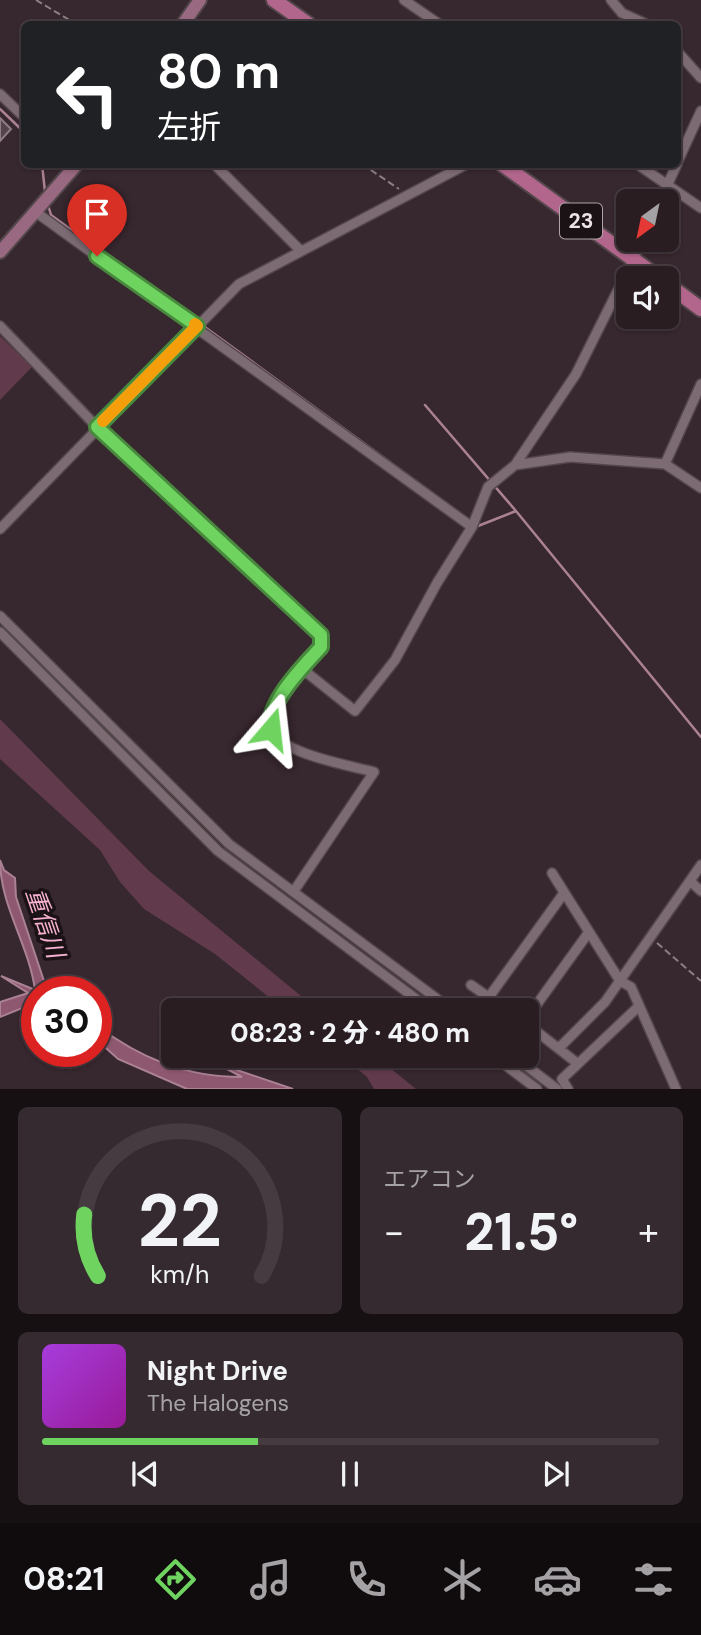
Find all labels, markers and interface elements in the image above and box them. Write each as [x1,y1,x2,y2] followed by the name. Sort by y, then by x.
[157,39,280,103] text: 80 m
[42,49,133,140] icon: left
[157,106,221,148] text: 左折
[67,184,127,256] pin
[616,189,679,252] north arrow
[616,189,679,329] map controls
[78,195,116,233] icon: arrive
[560,204,602,238] road number: 23
[616,266,679,329] button: sound
[234,692,308,766] position arrow
[19,884,73,965] water label: 重信川
[21,976,112,1067] speed limit sign: 30
[230,1016,470,1050] text: 08:23 · 2 分 · 480 m
[384,1164,476,1194] text: エアコン
[138,1175,222,1270] text: 22
[464,1198,578,1266] text: 21.5°
[384,1207,404,1257] text: −
[638,1207,659,1257] text: +
[150,1258,209,1291] text: km/h
[147,1354,288,1388] text: Night Drive
[147,1388,289,1418] text: The Halogens
[126,1455,164,1493] icon: previous
[331,1455,369,1493] icon: pause
[537,1455,575,1493] icon: next
[151,1555,200,1604] icon: directions
[246,1555,295,1604] icon: music
[342,1555,391,1604] icon: phone
[438,1555,487,1604] icon: climate
[533,1555,582,1604] icon: car
[629,1555,678,1604] icon: filters
[23,1558,104,1600] text: 08:21

